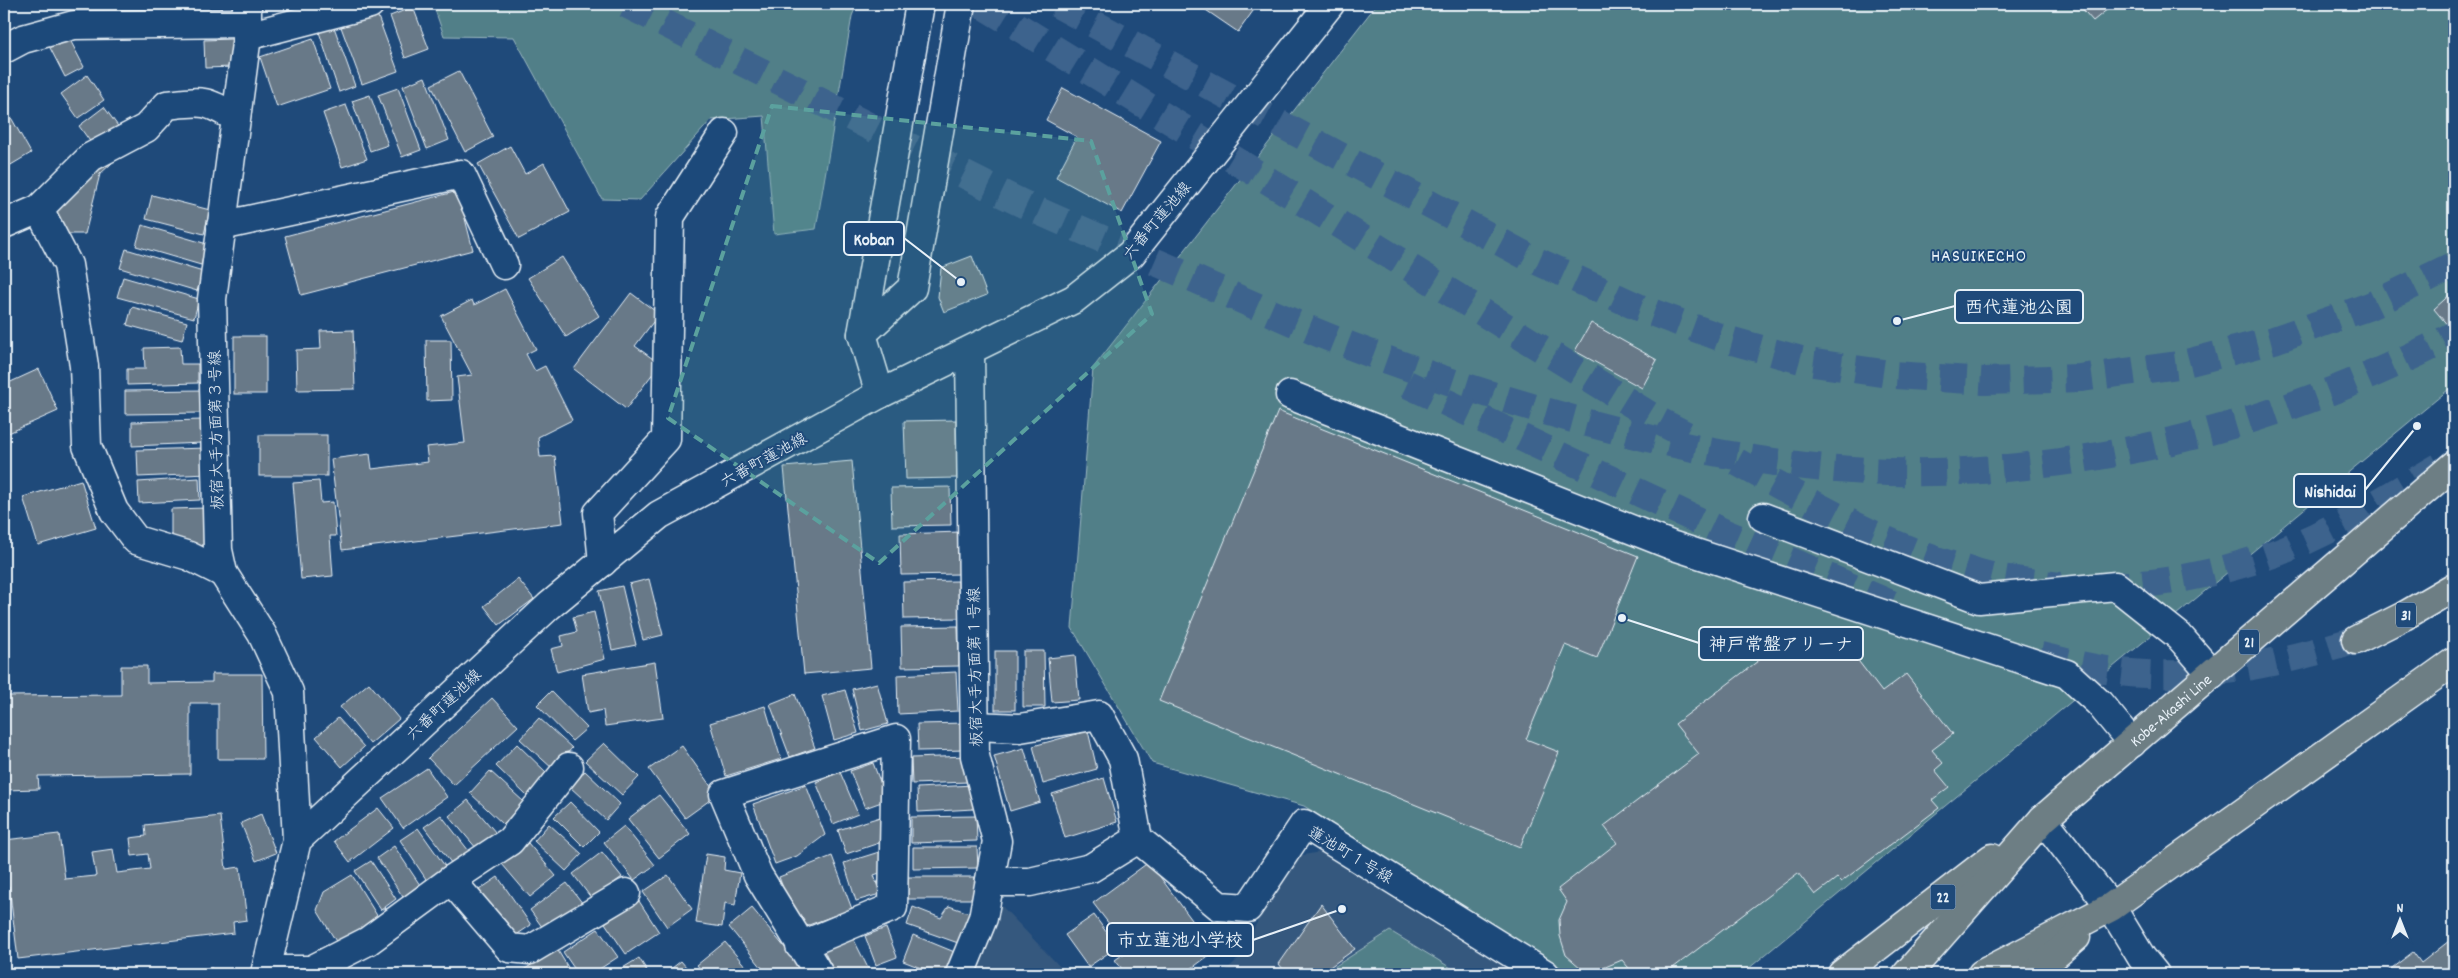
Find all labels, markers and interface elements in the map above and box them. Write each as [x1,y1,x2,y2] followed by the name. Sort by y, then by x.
[1118,177,1198,266] street label: 六番町蓮池線
[844,222,904,255] callout: Koban
[854,229,894,254] text: Koban
[1931,245,2027,270] district label: HASUIKECHO
[1955,290,2083,323] callout: 西代蓮池公園
[1965,297,2073,322] text: 西代蓮池公園
[205,350,230,510] street label: 板宿大手方面第３号線
[717,428,812,495] street label: 六番町蓮池線
[2294,474,2365,507] callout: Nishidai
[2304,481,2356,506] text: Nishidai
[964,587,989,747] street label: 板宿大手方面第１号線
[2396,602,2416,628] road number: 31
[1699,627,1863,660] callout: 神戸常盤アリーナ
[2239,630,2259,654] road number: 21
[1709,634,1853,659] text: 神戸常盤アリーナ
[402,665,488,747] street label: 六番町蓮池線
[2126,670,2218,753] street label: Kobe-Akashi Line
[1303,822,1397,891] street label: 蓮池町１号線
[1930,884,1956,910] road number: 22
[2376,896,2426,946] north arrow
[2397,899,2404,919] text: N
[1107,923,1253,956] callout: 市立蓮池小学校
[1117,930,1243,955] text: 市立蓮池小学校

